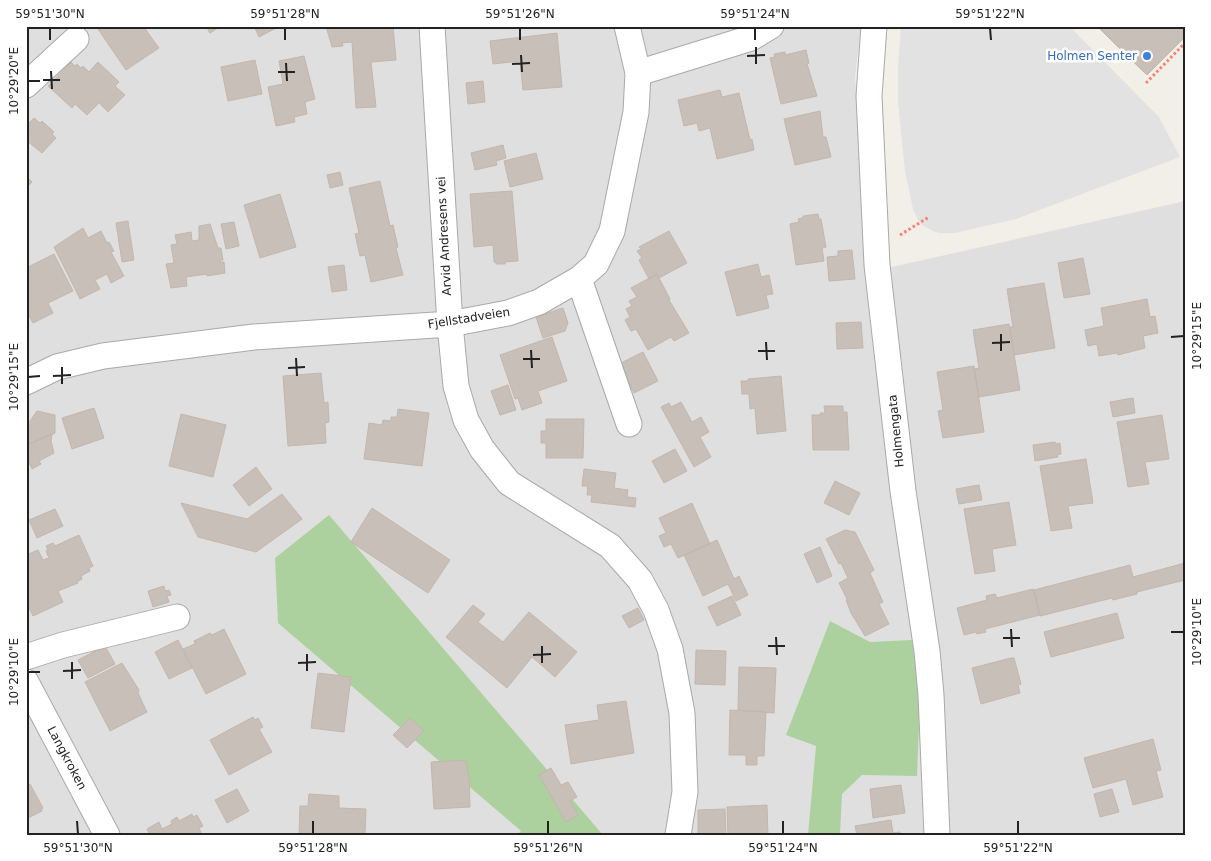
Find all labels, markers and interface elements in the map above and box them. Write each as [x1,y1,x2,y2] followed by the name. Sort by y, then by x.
[15,7,85,21] text: 59°51'30"N
[250,7,320,21] text: 59°51'28"N
[485,7,555,21] text: 59°51'26"N
[720,7,790,21] text: 59°51'24"N
[955,7,1025,21] text: 59°51'22"N
[7,47,21,115] text: 10°29'20"E
[1047,49,1137,63] place label: Holmen Senter
[1141,50,1153,62] marker: Holmen Senter
[434,176,454,296] street label: Arvid Andresens vei
[1190,302,1204,370] text: 10°29'15"E
[427,305,511,331] street label: Fjellstadveien
[7,343,21,411] text: 10°29'15"E
[885,394,907,468] street label: Holmengata
[1190,598,1204,666] text: 10°29'10"E
[7,638,21,706] text: 10°29'10"E
[44,724,90,792] street label: Langkroken
[43,841,113,855] text: 59°51'30"N
[278,841,348,855] text: 59°51'28"N
[513,841,583,855] text: 59°51'26"N
[748,841,818,855] text: 59°51'24"N
[983,841,1053,855] text: 59°51'22"N

